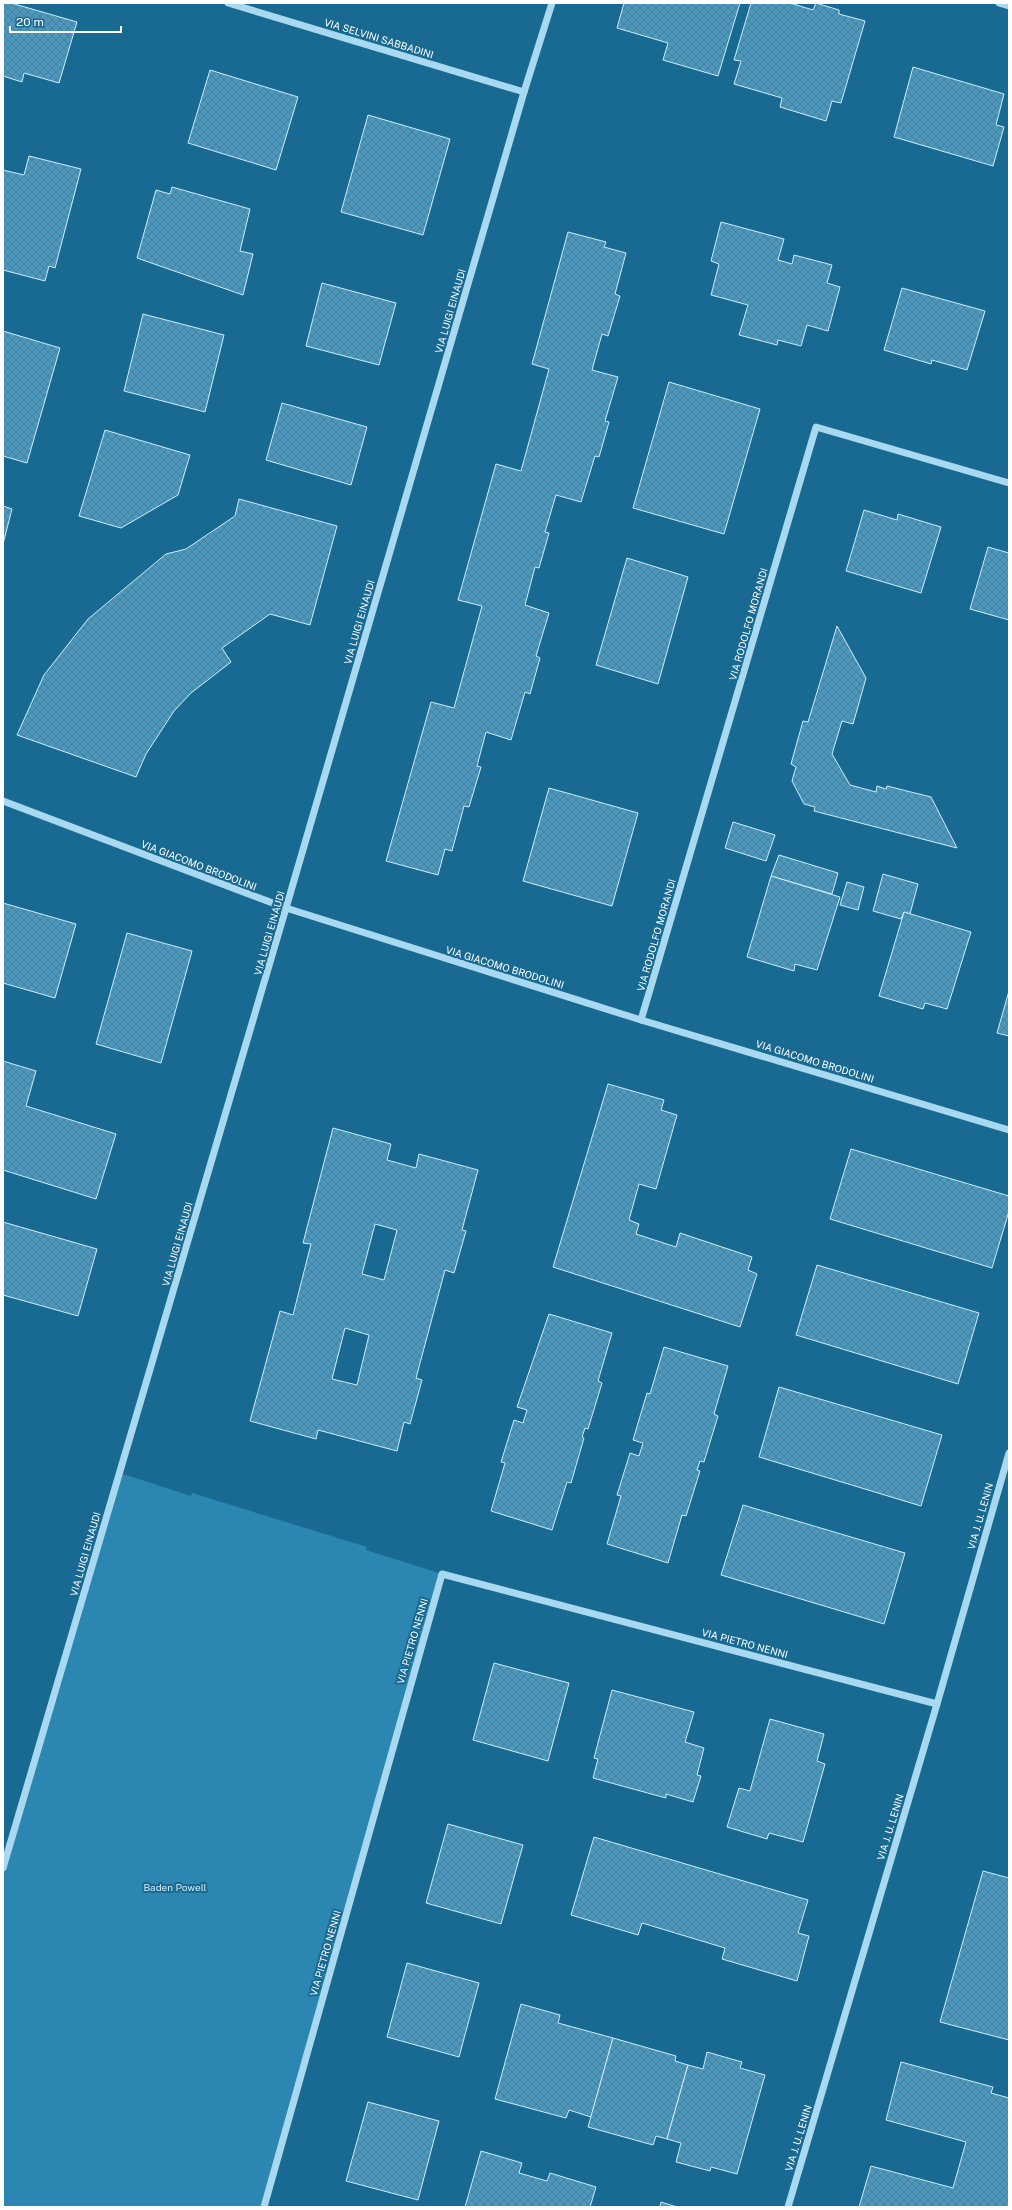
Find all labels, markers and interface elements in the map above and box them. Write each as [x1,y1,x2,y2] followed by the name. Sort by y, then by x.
[10,8,121,34] scale bar
[16,15,44,29] text: 20 m
[323,16,435,60] street label: VIA SELVINI SABBADINI
[432,267,468,355] street label: VIA LUIGI EINAUDI
[726,566,770,682] street label: VIA RODOLFO MORANDI
[341,578,377,666] street label: VIA LUIGI EINAUDI
[139,837,259,893] street label: VIA GIACOMO BRODOLINI
[634,877,678,993] street label: VIA RODOLFO MORANDI
[251,889,287,977] street label: VIA LUIGI EINAUDI
[444,943,566,991] street label: VIA GIACOMO BRODOLINI
[754,1037,876,1085] street label: VIA GIACOMO BRODOLINI
[159,1200,195,1288] street label: VIA LUIGI EINAUDI
[965,1481,995,1551] street label: VIA J. U. LENIN
[67,1510,103,1598] street label: VIA LUIGI EINAUDI
[394,1597,430,1685] street label: VIA PIETRO NENNI
[701,1626,789,1660] street label: VIA PIETRO NENNI
[874,1792,906,1862] street label: VIA J. U. LENIN
[143,1881,207,1893] park label: Baden Powell
[307,1909,343,1997] street label: VIA PIETRO NENNI
[782,2103,814,2173] street label: VIA J. U. LENIN

